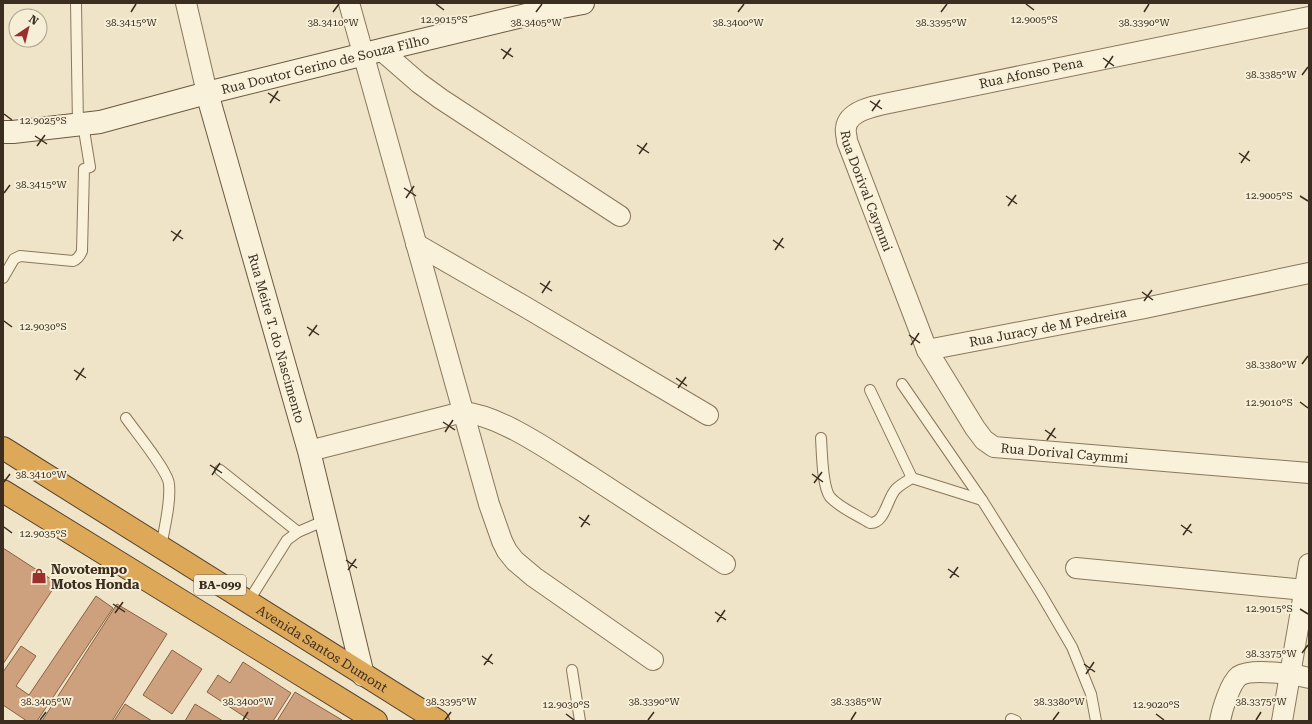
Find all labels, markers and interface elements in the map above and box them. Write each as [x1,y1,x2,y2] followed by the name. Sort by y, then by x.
[8,8,48,48] north arrow
[26,12,41,28] text: N
[420,14,468,25] text: 12.9015°S
[1010,14,1058,25] text: 12.9005°S
[105,17,157,28] text: 38.3415°W
[307,17,359,28] text: 38.3410°W
[510,17,562,28] text: 38.3405°W
[712,17,764,28] text: 38.3400°W
[915,17,967,28] text: 38.3395°W
[1118,17,1170,28] text: 38.3390°W
[220,31,431,97] street label: Rua Doutor Gerino de Souza Filho
[978,55,1084,91] street label: Rua Afonso Pena
[1245,69,1297,80] text: 38.3385°W
[19,115,67,126] text: 12.9025°S
[838,129,896,253] street label: Rua Dorival Caymmi
[15,179,67,190] text: 38.3415°W
[1245,190,1293,201] text: 12.9005°S
[246,252,308,425] street label: Rua Meire T. do Nascimento
[968,304,1128,349] street label: Rua Juracy de M Pedreira
[19,321,67,332] text: 12.9030°S
[1245,359,1297,370] text: 38.3380°W
[1245,397,1293,408] text: 12.9010°S
[1000,440,1129,466] street label: Rua Dorival Caymmi
[15,469,67,480] text: 38.3410°W
[19,528,67,539] text: 12.9035°S
[51,562,140,592] place label: Novotempo Motos Honda
[30,567,48,585] shop icon: Novotempo Motos Honda
[194,575,246,595] road number: BA-099
[254,602,391,695] street label: Avenida Santos Dumont
[1245,603,1293,614] text: 12.9015°S
[1245,648,1297,659] text: 38.3375°W
[20,696,72,707] text: 38.3405°W
[222,696,274,707] text: 38.3400°W
[425,696,477,707] text: 38.3395°W
[628,696,680,707] text: 38.3390°W
[830,696,882,707] text: 38.3385°W
[1033,696,1085,707] text: 38.3380°W
[1235,696,1287,707] text: 38.3375°W
[542,699,590,710] text: 12.9030°S
[1132,699,1180,710] text: 12.9020°S

